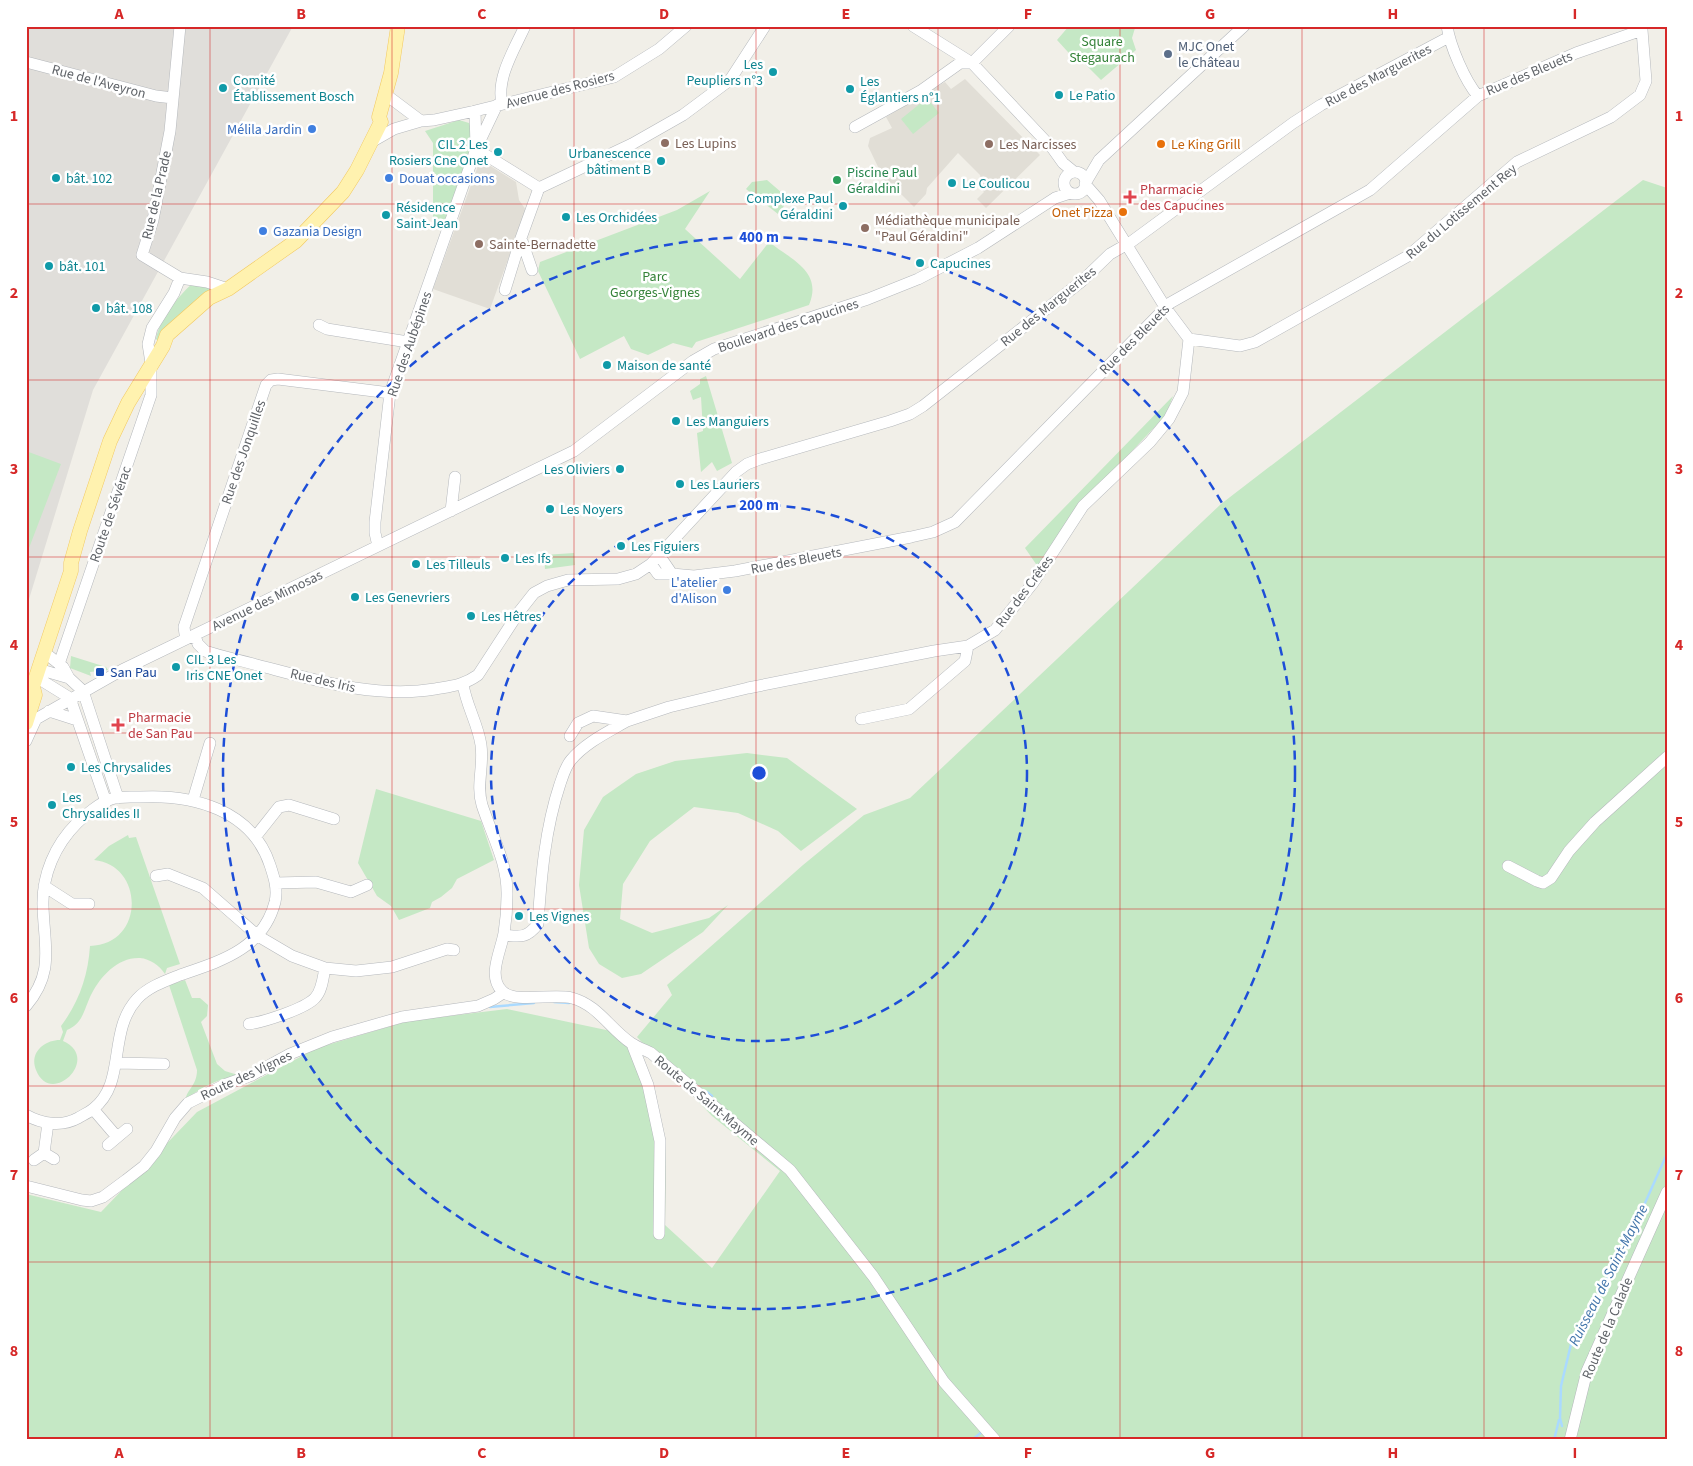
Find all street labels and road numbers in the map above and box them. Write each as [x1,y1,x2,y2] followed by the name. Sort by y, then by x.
[1322,39,1435,112] street label: Rue des Marguerites
[1483,47,1576,101] street label: Rue des Bleuets
[49,60,148,104] street label: Rue de l'Aveyron
[504,66,617,114] street label: Avenue des Rosiers
[137,149,177,242] street label: Rue de la Prade
[1402,159,1522,264] street label: Rue du Lotissement Rey
[997,262,1101,352] street label: Rue des Marguerites
[383,289,437,400] street label: Rue des Aubépines
[715,294,861,358] street label: Boulevard des Capucines
[1095,300,1175,379] street label: Rue des Bleuets
[217,397,271,507] street label: Rue des Jonquilles
[85,463,137,565] street label: Route de Sévérac
[749,542,844,580] street label: Rue des Bleuets
[991,551,1059,632] street label: Rue des Crêtes
[209,565,326,636] street label: Avenue des Mimosas
[288,664,358,698] street label: Rue des Iris
[197,1046,296,1106] street label: Route des Vignes
[650,1051,763,1151] street label: Route de Saint-Mayme
[1577,1274,1638,1382] street label: Route de la Calade

